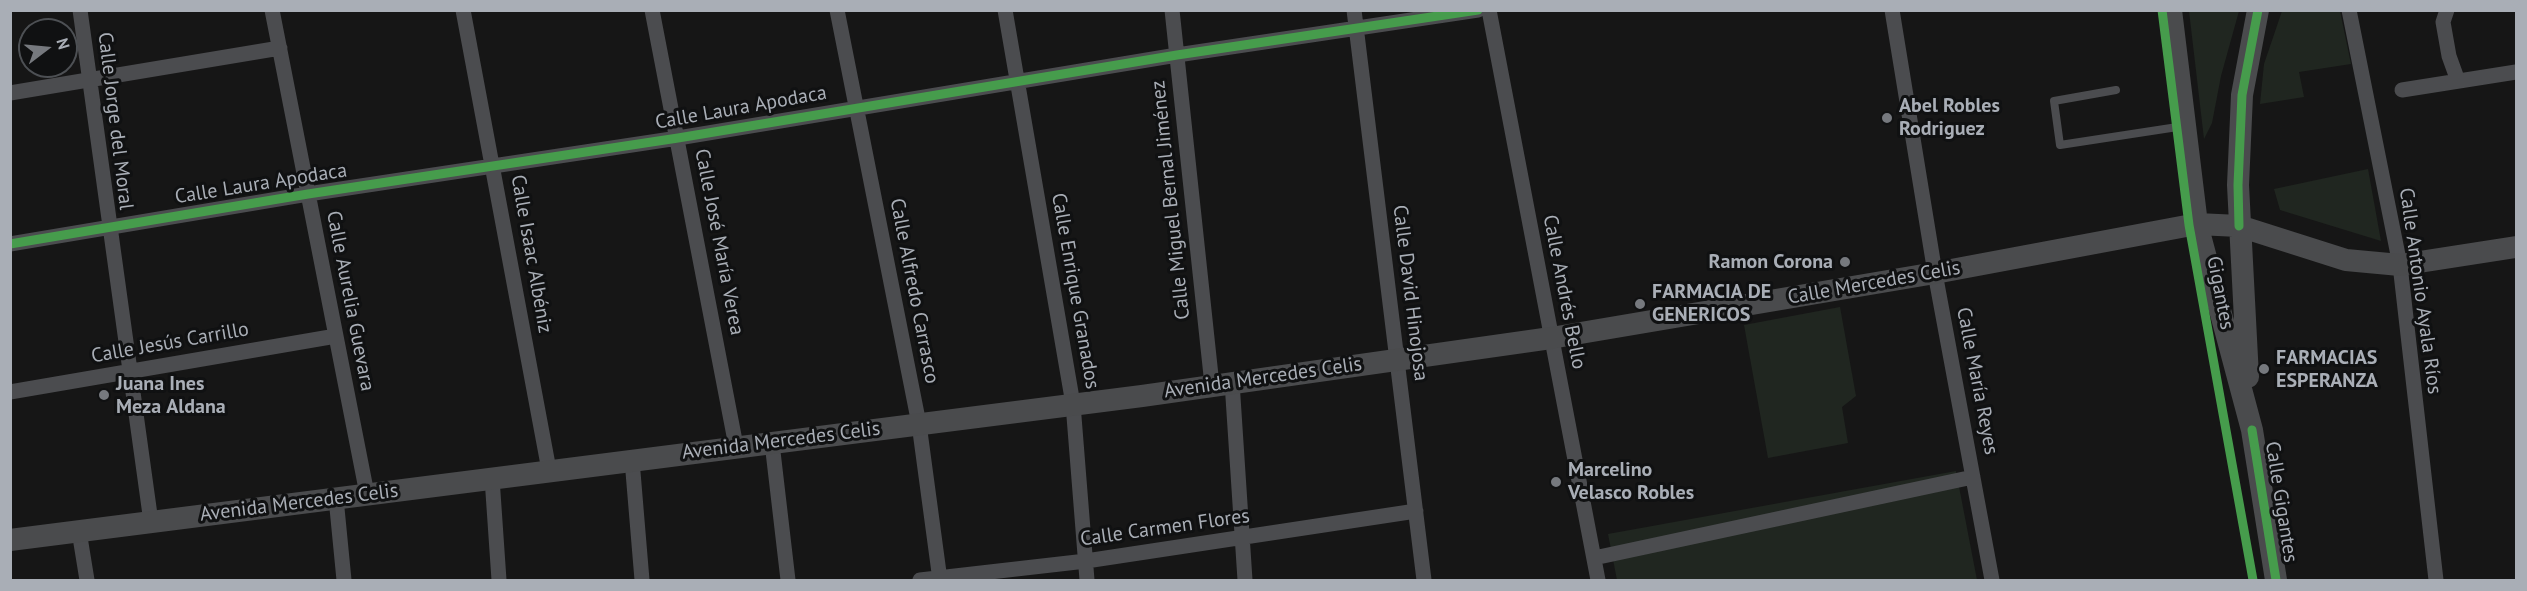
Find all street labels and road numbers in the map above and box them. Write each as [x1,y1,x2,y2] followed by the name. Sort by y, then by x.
[92,31,138,211] street label: Calle Jorge del Moral
[1147,79,1195,321] street label: Calle Miguel Bernal Jiménez
[653,81,829,135] street label: Calle Laura Apodaca
[689,147,749,337] street label: Calle José María Verea
[173,159,349,209] street label: Calle Laura Apodaca
[505,173,557,335] street label: Calle Isaac Albéniz
[2394,186,2446,396] street label: Calle Antonio Ayala Ríos
[1046,191,1104,391] street label: Calle Enrique Granados
[884,196,944,386] street label: Calle Alfredo Carrasco
[1387,204,1433,382] street label: Calle David Hinojosa
[321,209,379,393] street label: Calle Aurelia Guevara
[1537,213,1591,371] street label: Calle Andrés Bello
[2201,254,2239,332] street label: Gigantes
[1786,256,1962,310] street label: Calle Mercedes Celis
[1951,305,2003,457] street label: Calle María Reyes
[89,317,251,369] street label: Calle Jesús Carrillo
[1163,352,1363,404] street label: Avenida Mercedes Celis
[680,417,882,465] street label: Avenida Mercedes Celis
[2260,440,2302,564] street label: Calle Gigantes
[198,479,400,527] street label: Avenida Mercedes Celis
[1079,504,1251,552] street label: Calle Carmen Flores

